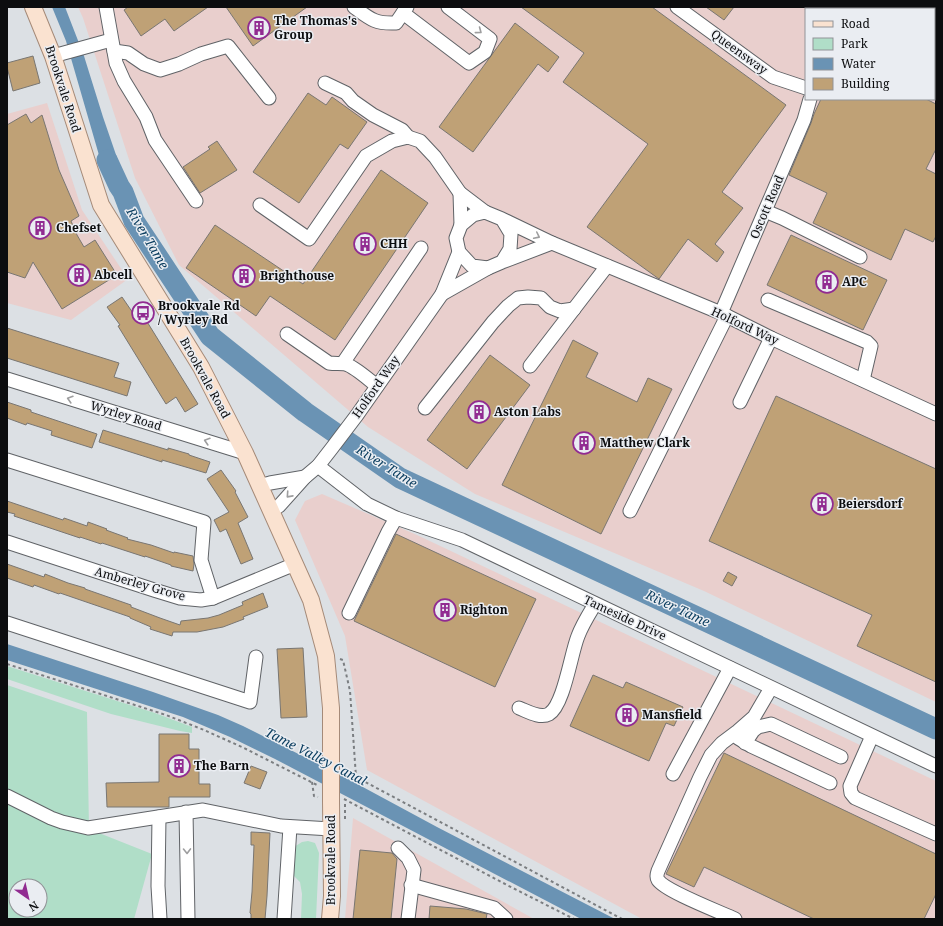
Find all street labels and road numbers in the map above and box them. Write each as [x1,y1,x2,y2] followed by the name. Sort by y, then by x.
[708,25,771,78] street label: Queensway
[41,43,86,135] street label: Brookvale Road
[746,172,788,241] street label: Oscott Road
[709,302,782,349] street label: Holford Way
[176,334,235,422] street label: Brookvale Road
[348,352,404,421] street label: Holford Way
[88,397,165,435] street label: Wyrley Road
[93,562,188,605] street label: Amberley Grove
[581,591,669,644] street label: Tameside Drive
[322,814,339,905] street label: Brookvale Road

